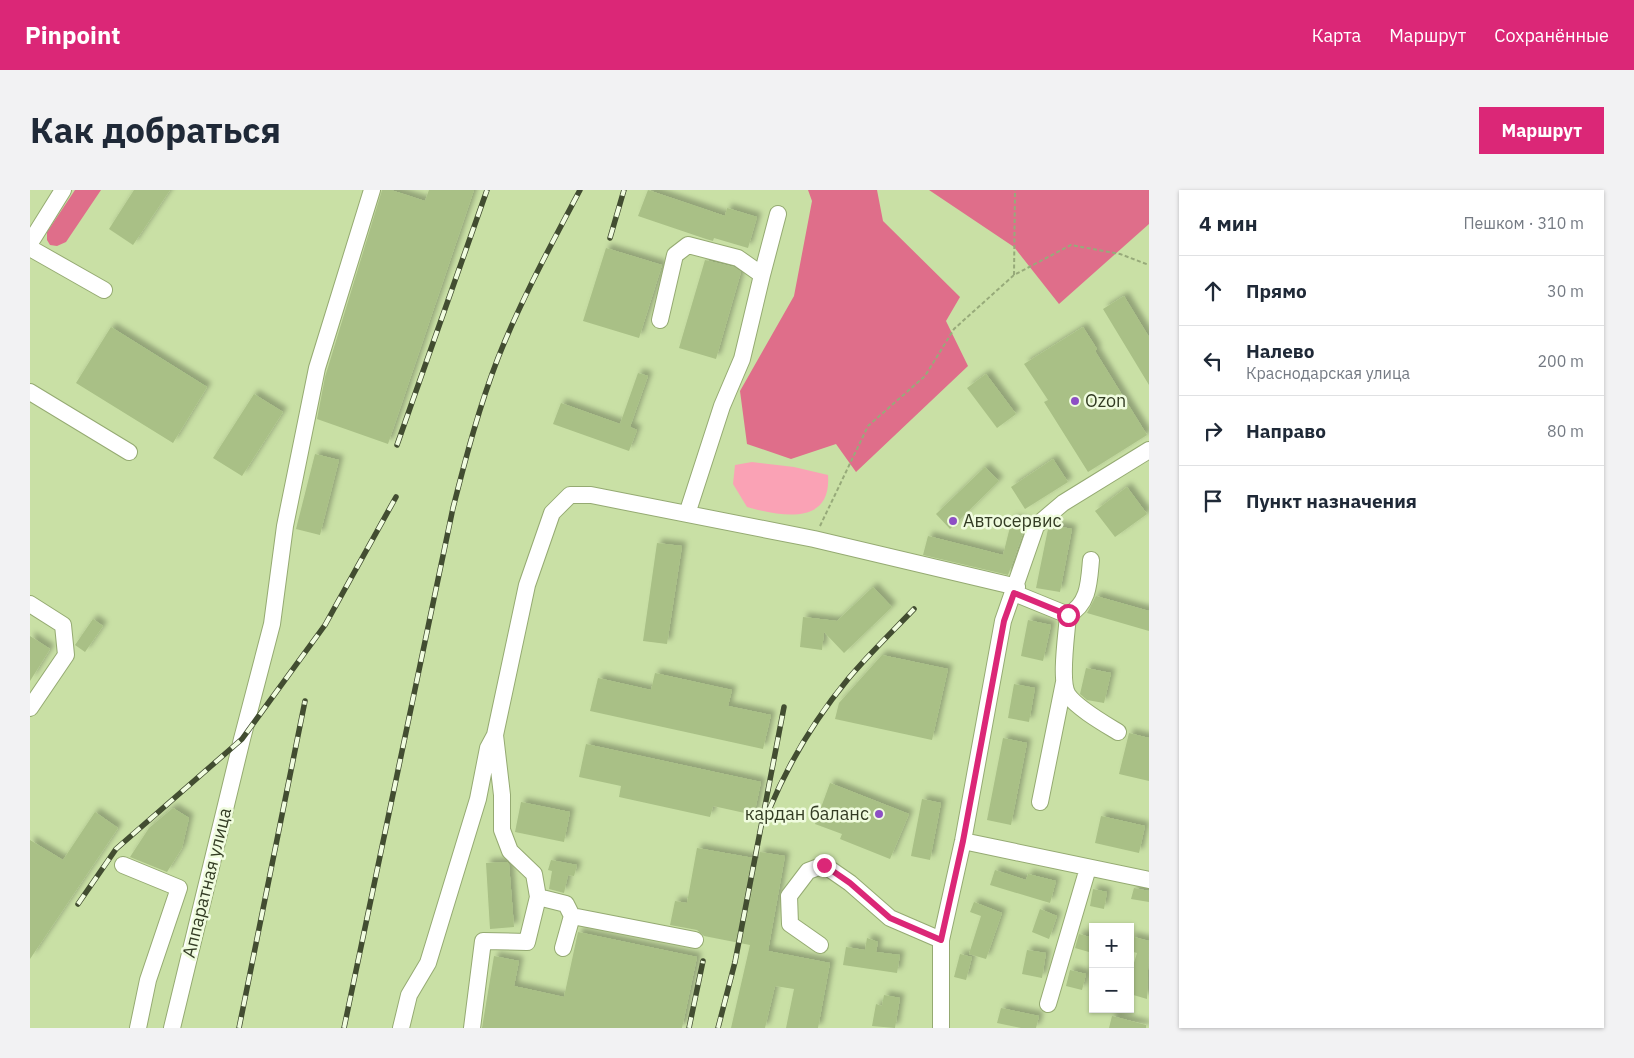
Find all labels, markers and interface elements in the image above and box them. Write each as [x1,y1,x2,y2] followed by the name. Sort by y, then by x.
[25,19,120,51] text: Pinpoint
[1312,24,1361,47] text: Карта
[1389,24,1466,47] text: Маршрут
[1494,24,1609,47] text: Сохранённые
[30,107,281,153] text: Как добраться
[1479,107,1604,154] button: Маршрут
[1199,209,1258,237] text: 4 мин
[1463,213,1584,233] text: Пешком · 310 m
[1199,277,1227,305] icon: ahead
[1246,279,1307,303] text: Прямо
[1547,281,1584,301] text: 30 m
[1246,339,1315,363] text: Налево
[1199,347,1227,375] icon: left
[1537,351,1584,371] text: 200 m
[1246,363,1410,383] text: Краснодарская улица
[1085,389,1126,412] place label: Ozon
[1069,395,1081,407] marker: Ozon
[1199,417,1227,445] icon: right
[1246,419,1326,443] text: Направо
[1547,421,1584,441] text: 80 m
[1199,487,1227,515] icon: arrive
[1246,489,1417,513] text: Пункт назначения
[963,509,1062,532] place label: Автосервис
[947,515,959,527] marker: Автосервис
[1057,604,1080,627] route start
[745,802,869,825] place label: кардан баланс
[177,805,236,960] street label: Аппаратная улица
[873,808,885,820] marker: кардан баланс
[813,854,836,877] route end
[1089,923,1134,1013] map controls
[1089,923,1134,968] button: +
[1089,968,1134,1013] button: −

